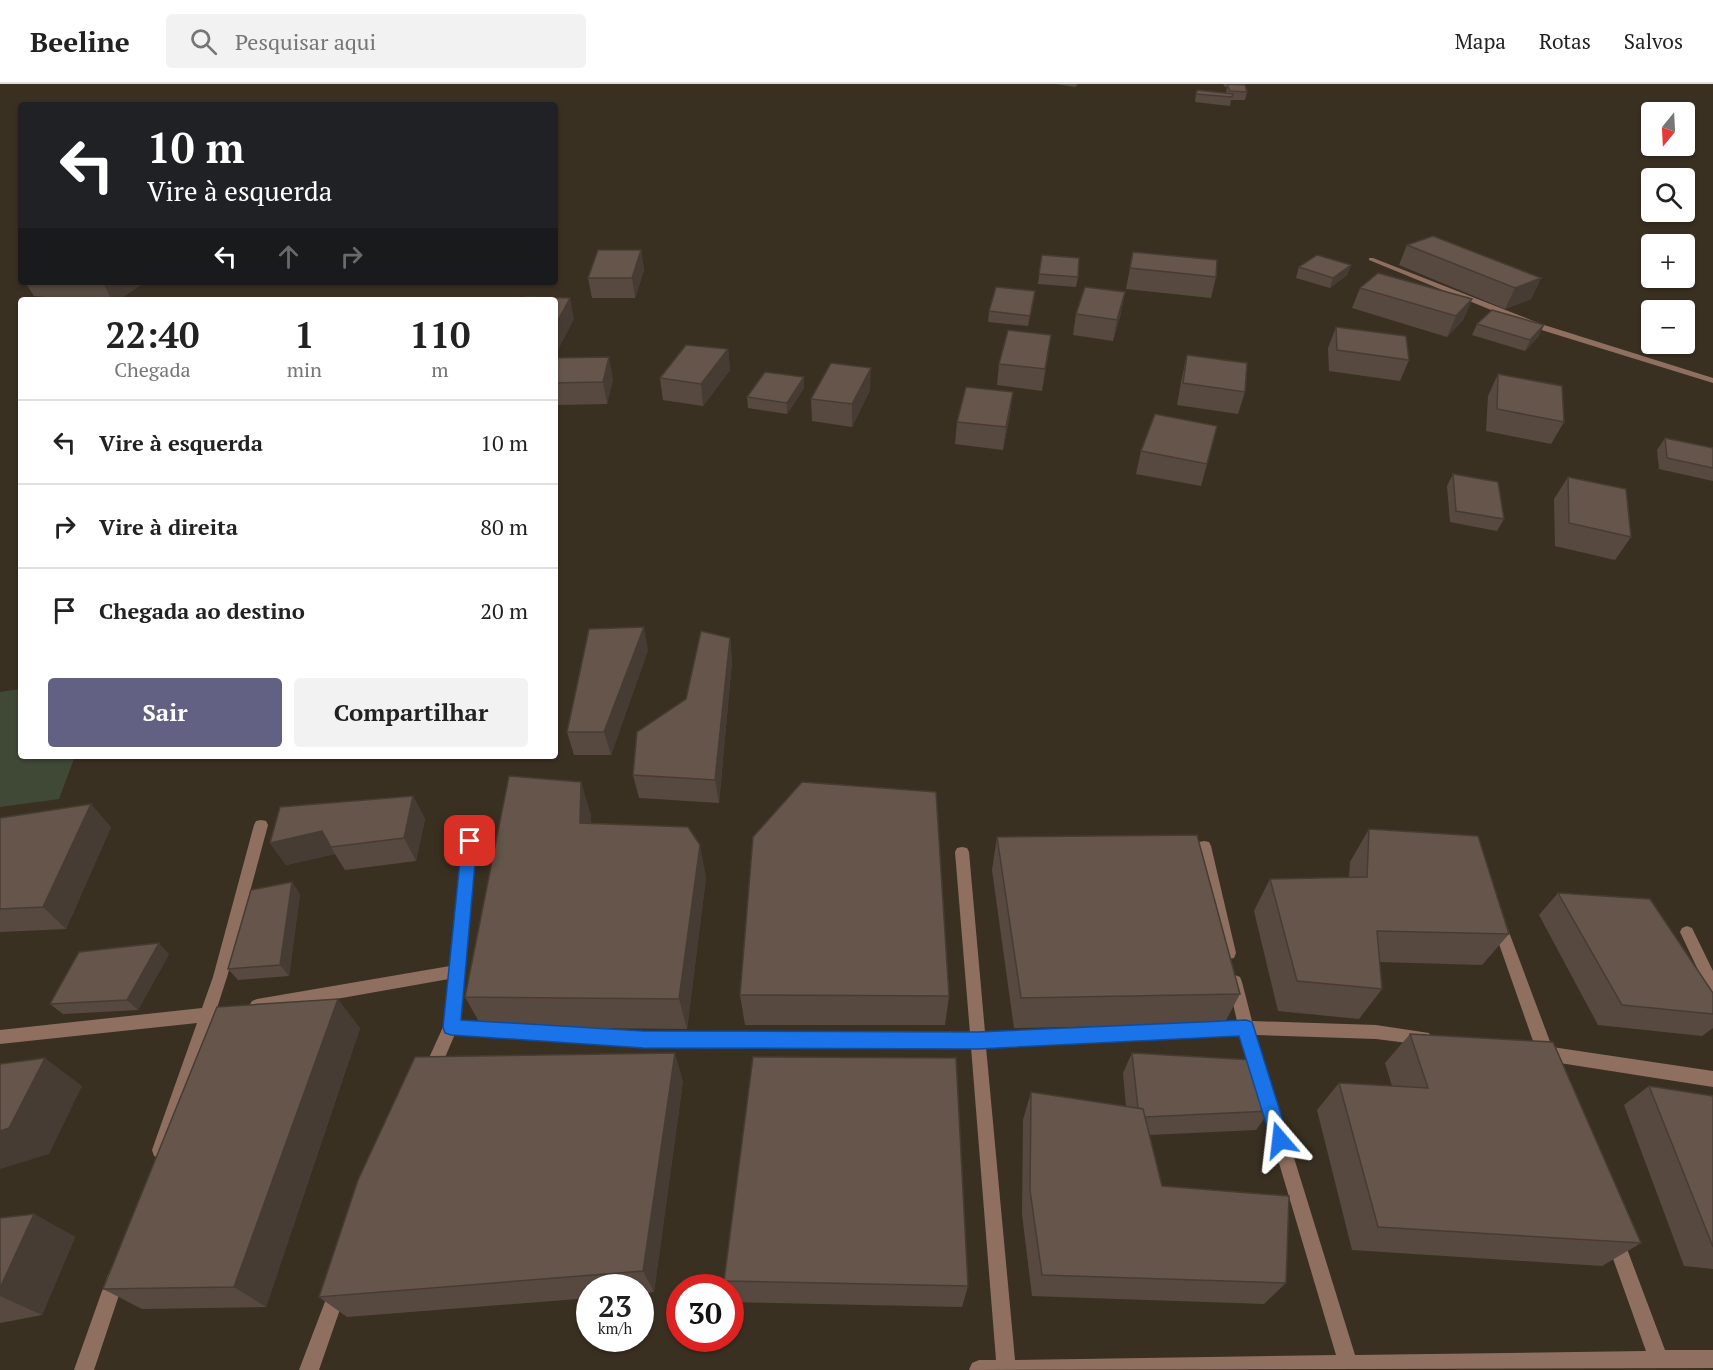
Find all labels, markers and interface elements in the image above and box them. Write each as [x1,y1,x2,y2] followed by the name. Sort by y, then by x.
[166,14,586,68] search box
[30,23,130,60] text: Beeline
[187,25,220,58] icon: search
[235,27,376,56] text: Pesquisar aqui
[1455,27,1506,55] text: Mapa
[1539,27,1591,55] text: Rotas
[1624,27,1683,55] text: Salvos
[1641,102,1695,156] north arrow
[1641,102,1695,354] map controls
[147,119,245,175] text: 10 m
[48,126,126,204] icon: left
[1641,168,1695,222] button: search
[147,173,332,209] text: Vire à esquerda
[1641,234,1695,288] button: +
[209,240,242,273] icon: left
[272,240,305,273] icon: ahead
[335,240,368,273] icon: right
[1641,300,1695,354] button: −
[106,311,199,358] text: 22:40
[294,311,315,358] text: 1
[409,311,470,358] text: 110
[114,356,191,383] text: Chegada
[287,356,322,383] text: min
[431,356,449,383] text: m
[48,426,81,459] icon: left
[99,428,263,457] text: Vire à esquerda
[480,428,528,457] text: 10 m
[48,510,81,543] icon: right
[99,512,238,541] text: Vire à direita
[480,512,528,541] text: 80 m
[48,594,81,627] icon: arrive
[99,596,305,625] text: Chegada ao destino
[480,596,528,625] text: 20 m
[48,678,282,747] button: Sair
[294,678,528,747] button: Compartilhar
[444,815,495,866] pin
[453,824,486,857] icon: arrive
[1248,1108,1312,1172] position arrow
[666,1274,744,1352] speed limit sign: 30
[598,1286,632,1326] text: 23
[598,1318,632,1338] text: km/h

